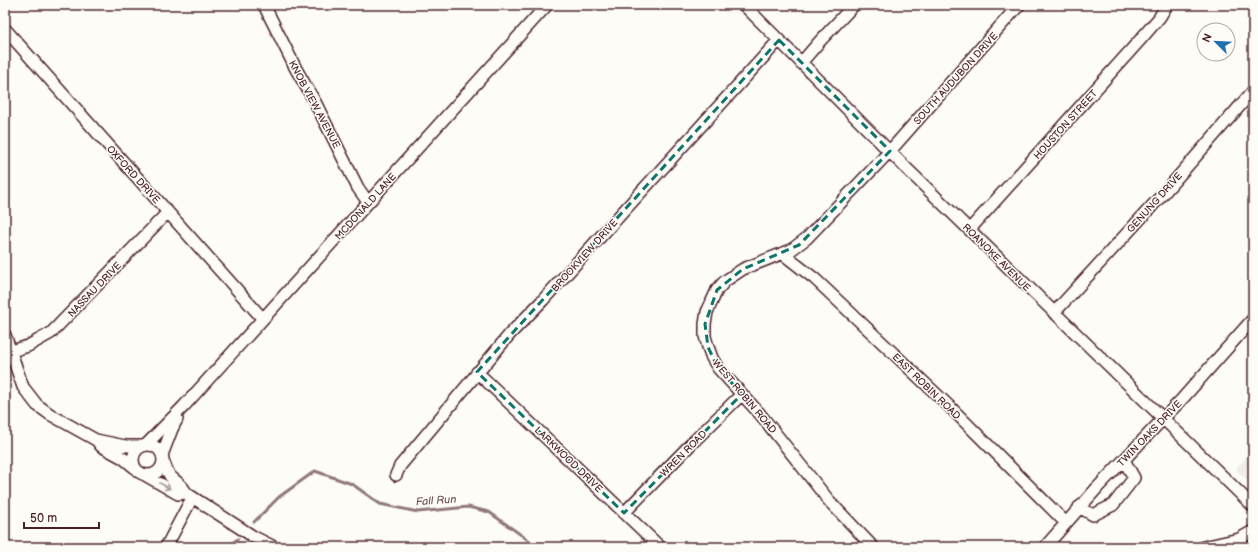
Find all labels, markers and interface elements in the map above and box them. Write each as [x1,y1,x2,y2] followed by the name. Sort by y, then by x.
[1196,22,1236,62] north arrow
[911,30,1001,127] street label: SOUTH AUDUBON DRIVE
[1200,32,1215,45] text: N
[286,58,343,151] street label: KNOB VIEW AVENUE
[1031,87,1100,162] street label: HOUSTON STREET
[104,143,163,206] street label: OXFORD DRIVE
[333,170,399,243] street label: MCDONALD LANE
[1125,170,1185,235] street label: GENUNG DRIVE
[549,217,621,294] street label: BROOKVIEW DRIVE
[960,221,1033,294] street label: ROANOKE AVENUE
[65,259,124,320] street label: NASSAU DRIVE
[890,351,963,422] street label: EAST ROBIN ROAD
[710,357,779,436] street label: WEST ROBIN ROAD
[1115,398,1185,469] street label: TWIN OAKS DRIVE
[532,424,605,495] street label: LARKWOOD DRIVE
[658,428,709,479] street label: WREN ROAD
[159,483,171,491] one-way arrow
[415,493,457,508] water label: Fall Run
[24,504,99,530] scale bar
[30,511,57,526] text: 50 m

